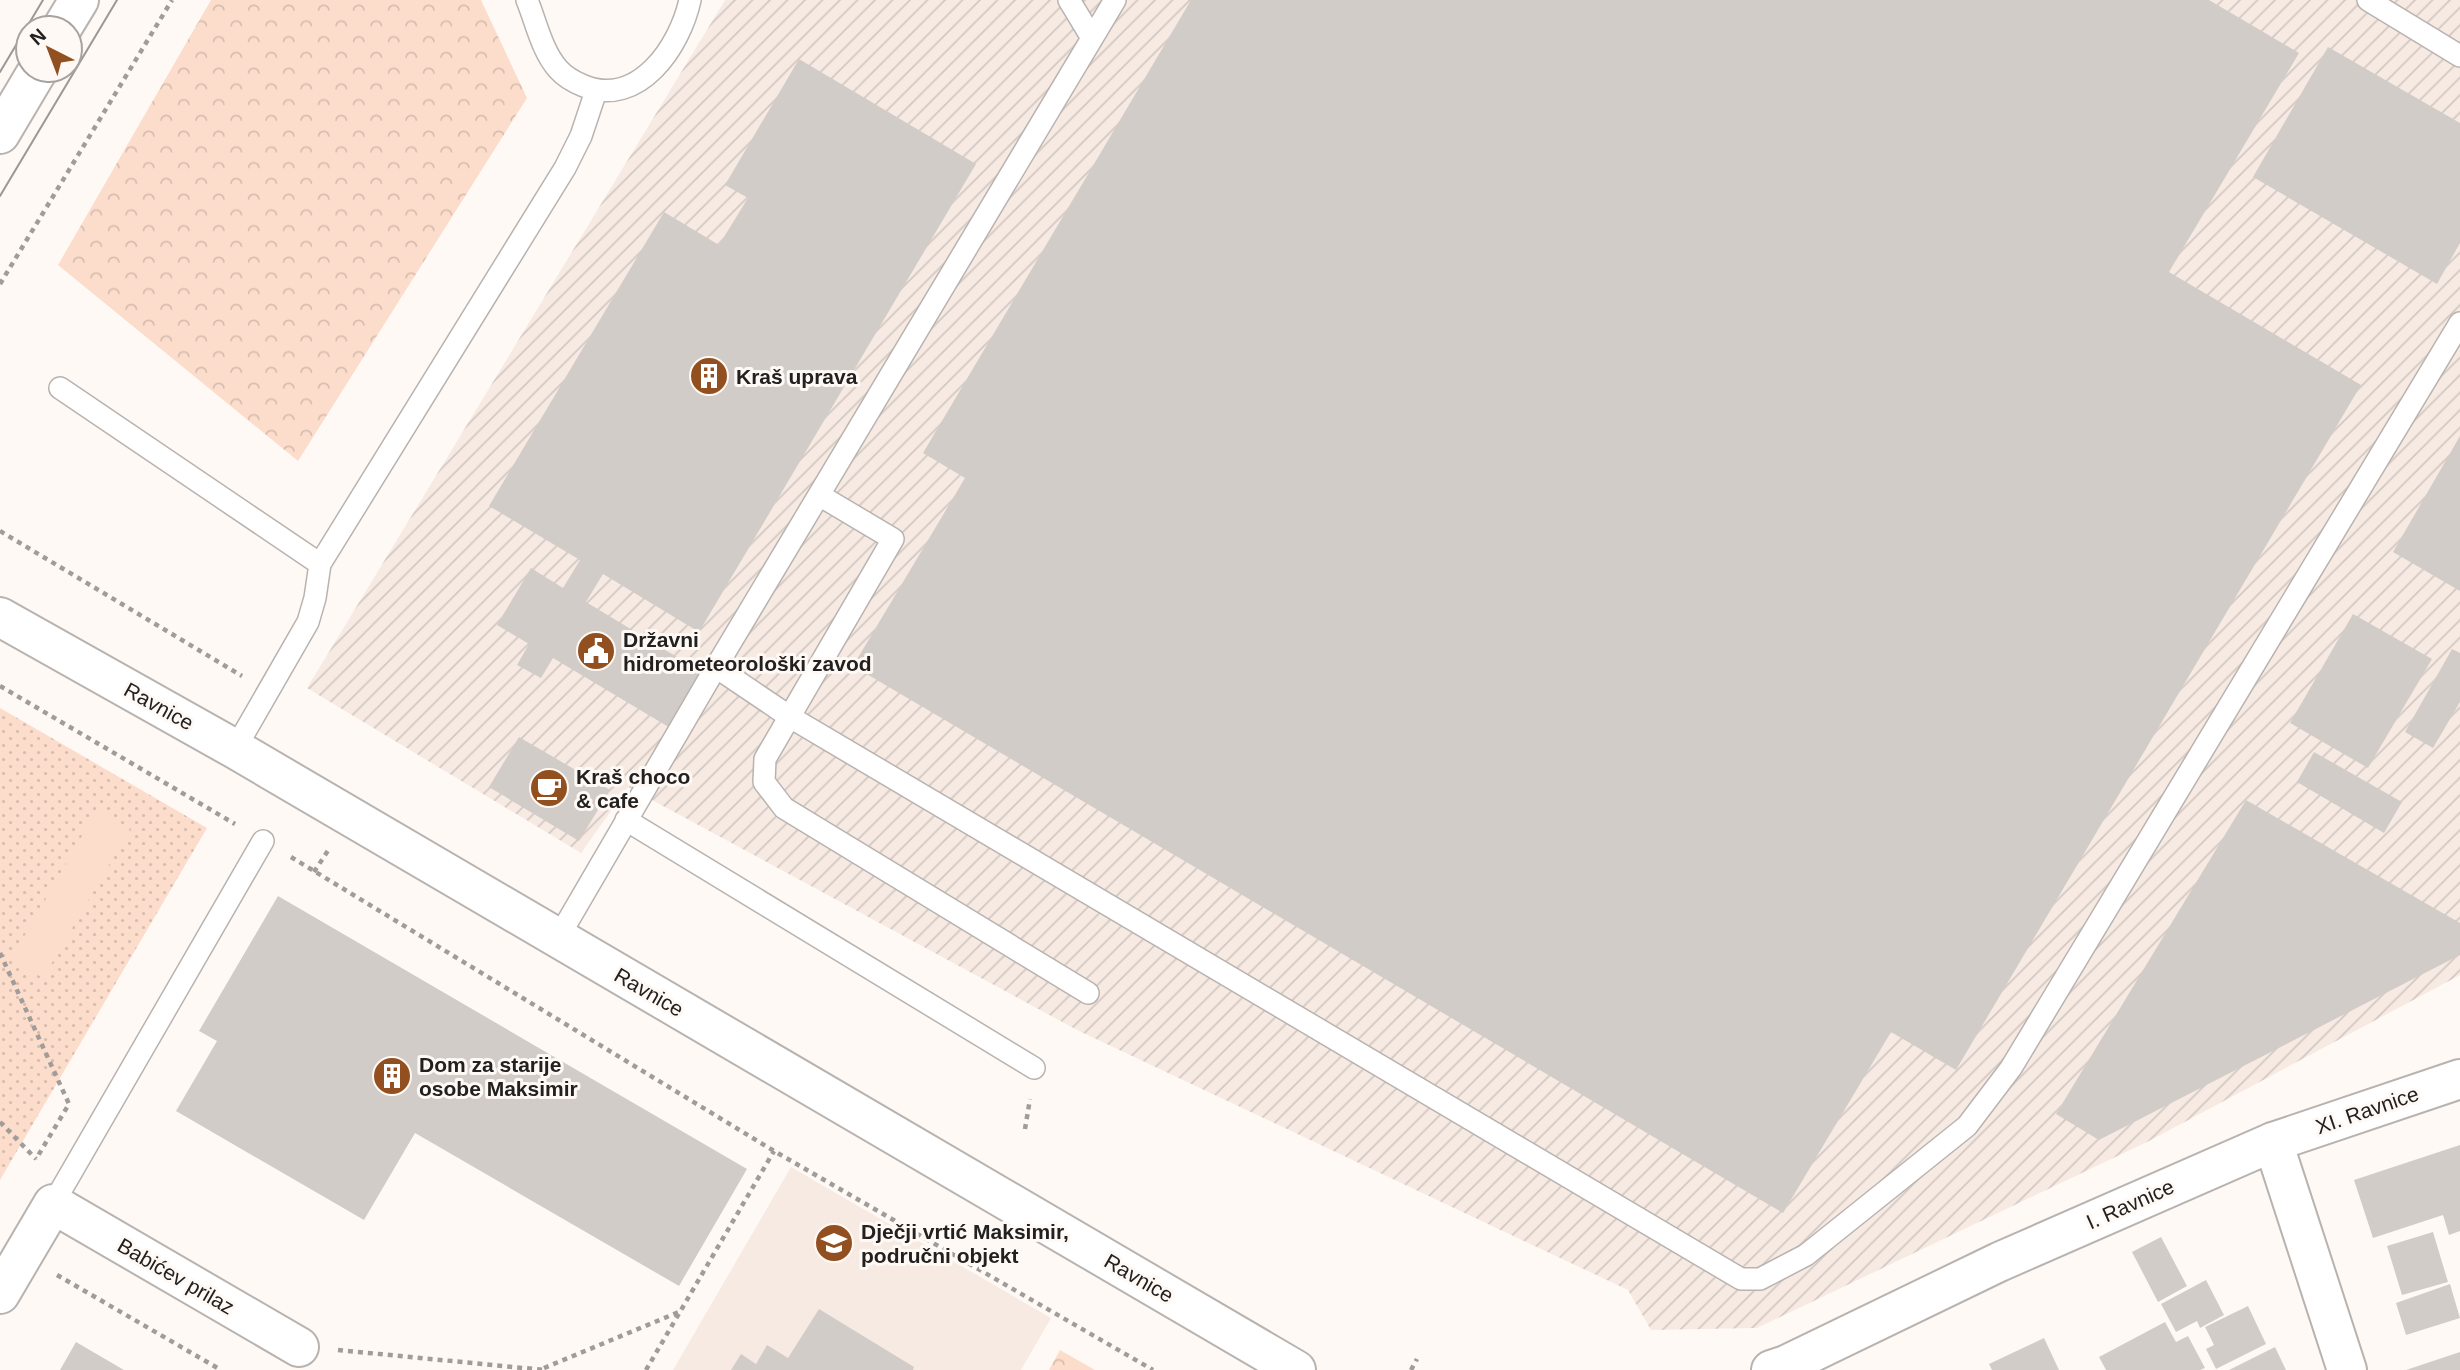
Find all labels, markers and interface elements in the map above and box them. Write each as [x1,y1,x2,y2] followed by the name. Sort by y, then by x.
[14,14,84,84] north arrow
[26,24,50,49] text: N
[688,355,730,397] building icon: Kraš uprava
[736,365,858,388] place label: Kraš uprava
[623,628,872,675] place label: Državni hidrometeorološki zavod
[575,630,617,672] public building icon: Državni hidrometeorološki zavod
[120,678,198,734] street label: Ravnice
[576,765,690,812] place label: Kraš choco & cafe
[528,767,570,809] cafe icon: Kraš choco & cafe
[610,963,688,1021] street label: Ravnice
[419,1053,578,1100] place label: Dom za starije osobe Maksimir
[371,1055,413,1097] building icon: Dom za starije osobe Maksimir
[2312,1082,2422,1138] street label: XI. Ravnice
[2083,1175,2177,1233] street label: I. Ravnice
[861,1220,1069,1267] place label: Dječji vrtić Maksimir, područni objekt
[813,1222,855,1264] school or university icon: Dječji vrtić Maksimir, područni objekt
[114,1233,238,1319] street label: Babićev prilaz
[1100,1249,1178,1307] street label: Ravnice

